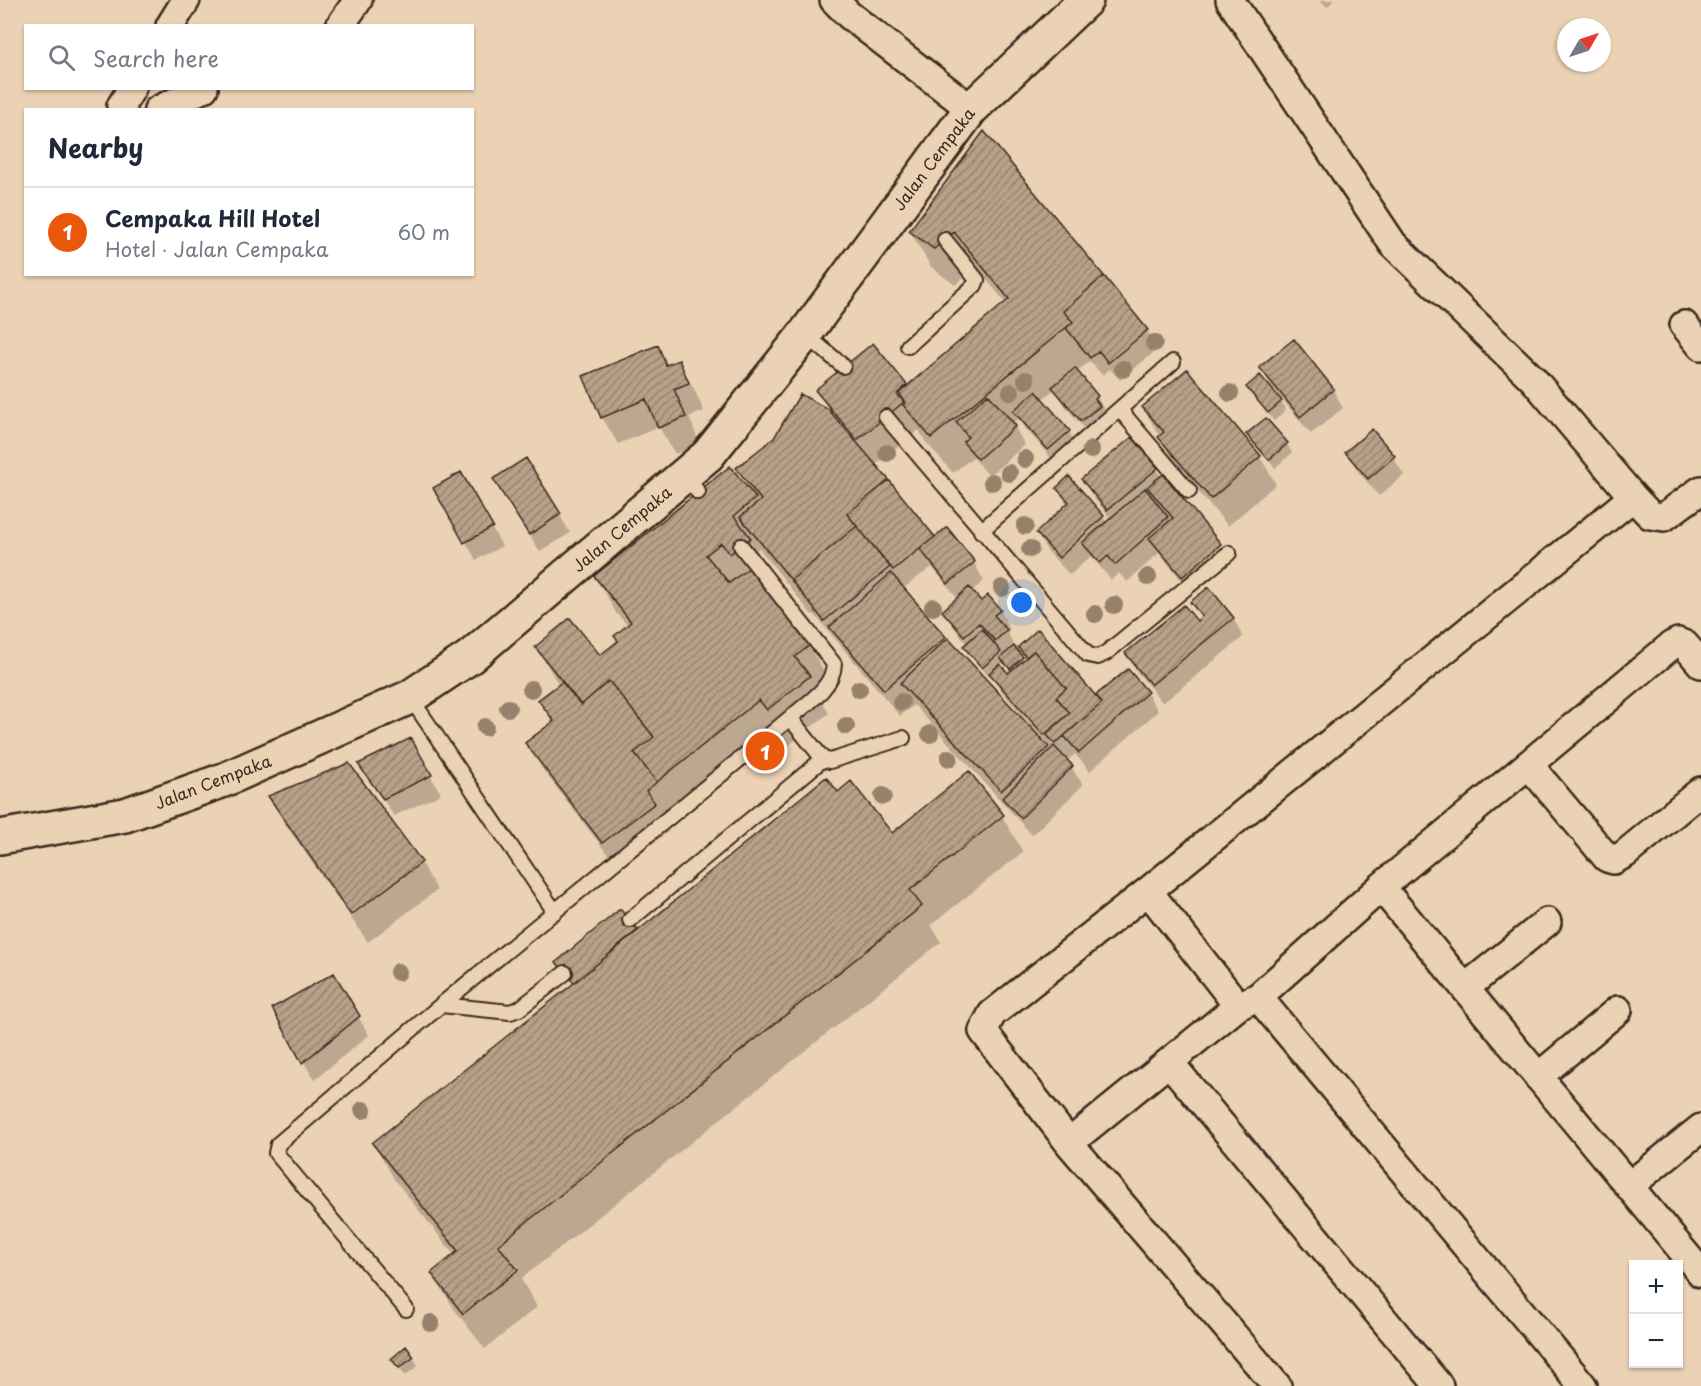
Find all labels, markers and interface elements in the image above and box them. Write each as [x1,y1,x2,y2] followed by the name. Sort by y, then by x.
[1557,18,1611,72] north arrow
[24,24,474,90] search box
[45,41,78,74] icon: search
[93,41,219,74] text: Search here
[887,102,980,215] street label: Jalan Cempaka
[48,128,143,167] text: Nearby
[105,201,320,234] text: Cempaka Hill Hotel
[63,217,72,247] text: 1
[398,217,450,247] text: 60 m
[105,234,328,264] text: Hotel · Jalan Cempaka
[567,480,676,577] street label: Jalan Cempaka
[1007,588,1036,617] your location
[746,728,784,774] pin: 1
[151,748,274,814] street label: Jalan Cempaka
[1629,1260,1683,1368] map controls
[1629,1260,1683,1314] button: +
[1629,1314,1683,1368] button: −

